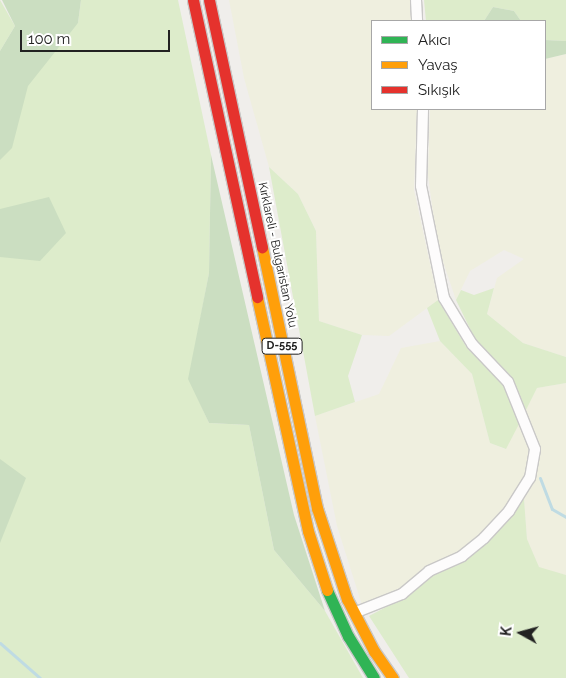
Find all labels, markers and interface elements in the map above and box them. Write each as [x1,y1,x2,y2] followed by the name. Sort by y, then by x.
[22,20,172,52] scale bar
[371,20,546,110] legend
[28,30,70,48] text: 100 m
[418,31,451,49] text: Akıcı
[418,56,458,74] text: Yavaş
[418,81,460,99] text: Sıkışık
[255,181,299,329] street label: Kırklareli - Bulgaristan Yolu
[261,338,303,354] road number: D-555
[496,608,546,658] north arrow
[498,626,515,637] text: K

